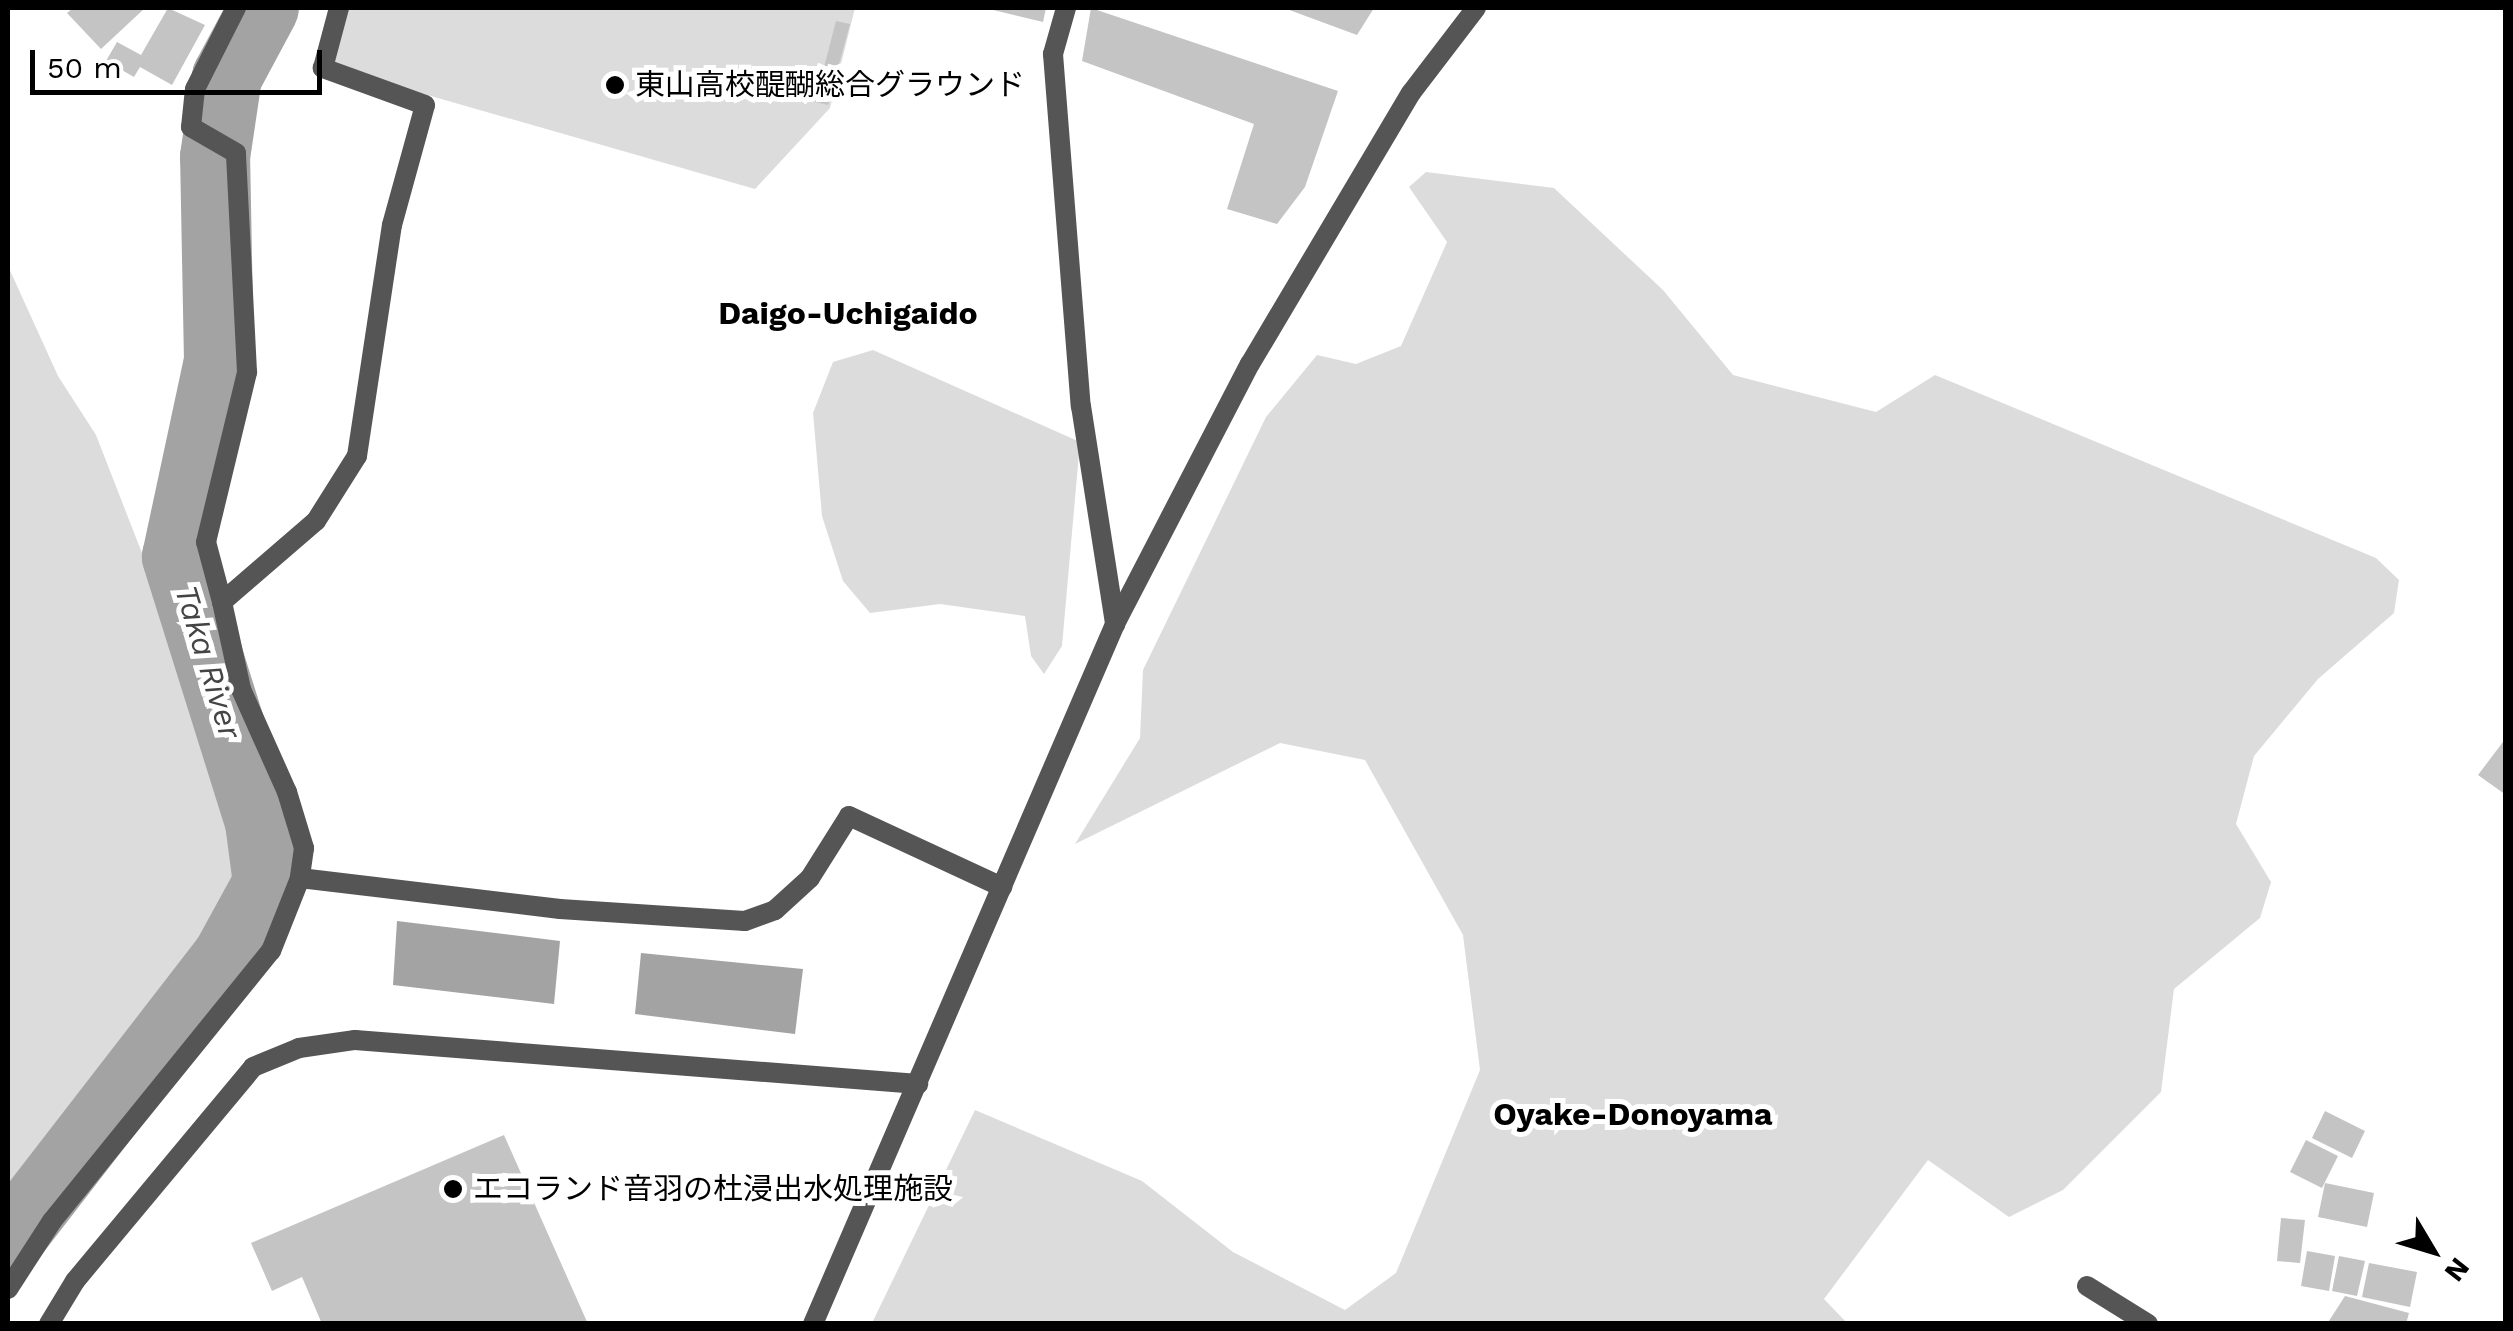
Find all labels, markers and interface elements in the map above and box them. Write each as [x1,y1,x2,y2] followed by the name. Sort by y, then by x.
[35,30,328,92] scale bar
[47,50,122,85] text: 50 m
[635,67,1025,103] place label: 東山高校醍醐総合グラウンド
[604,74,626,96] marker: 東山高校醍醐総合グラウンド
[718,294,978,332] district label: Daigo-Uchigaido
[166,581,250,743] water label: Taka River
[1493,1095,1773,1133] district label: Oyake-Donoyama
[473,1171,953,1207] place label: エコランド音羽の杜浸出水処理施設
[442,1178,464,1200] marker: エコランド音羽の杜浸出水処理施設
[2383,1201,2483,1301] north arrow
[2438,1251,2476,1288] text: N

